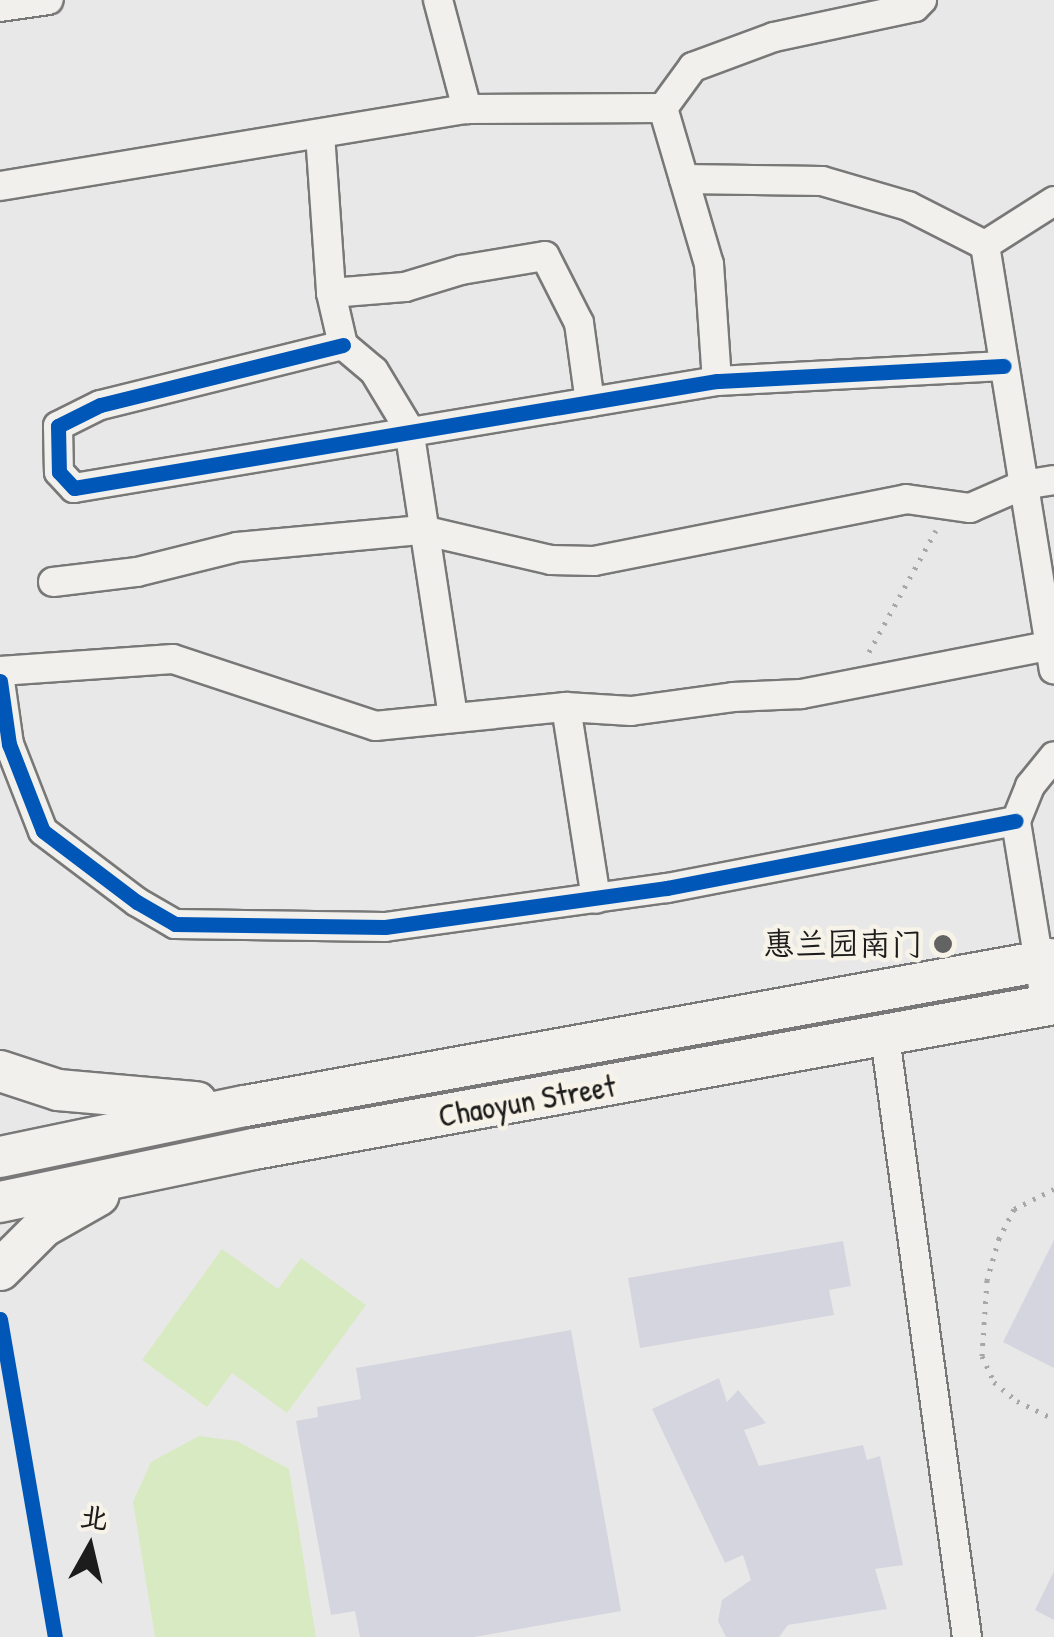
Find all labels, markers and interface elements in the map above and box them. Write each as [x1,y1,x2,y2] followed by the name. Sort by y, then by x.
[763,925,923,963] place label: 惠兰园南门
[932,933,954,955] marker: 惠兰园南门
[435,1067,619,1135] street label: Chaoyun Street
[40,1497,140,1597] north arrow
[78,1497,111,1538] text: 北

